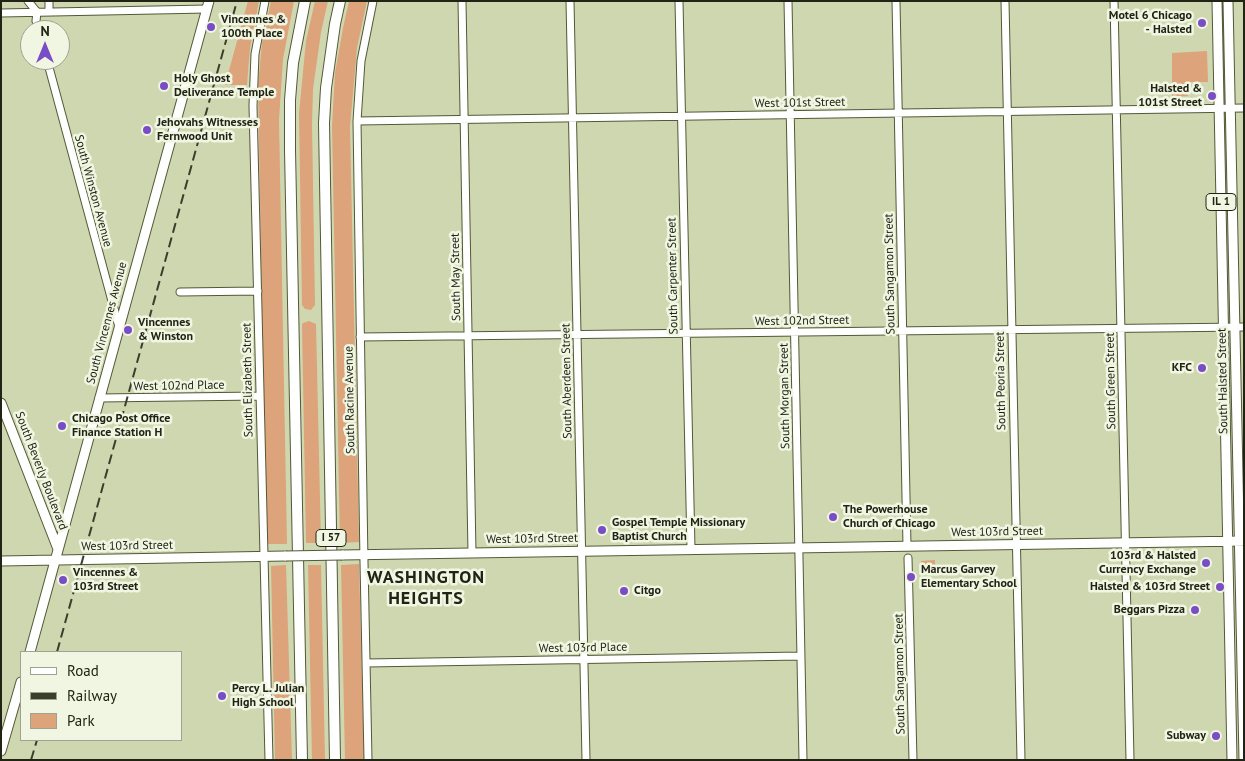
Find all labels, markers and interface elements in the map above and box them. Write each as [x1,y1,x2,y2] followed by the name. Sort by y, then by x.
[1109,9,1192,37] place label: Motel 6 Chicago - Halsted
[221,13,286,41] place label: Vincennes & 100th Place
[1196,17,1208,29] marker: Motel 6 Chicago - Halsted
[20,20,70,70] north arrow
[205,21,217,33] marker: Vincennes & 100th Place
[40,22,50,40] text: N
[174,72,274,100] place label: Holy Ghost Deliverance Temple
[158,80,170,92] marker: Holy Ghost Deliverance Temple
[1138,82,1202,110] place label: Halsted & 101st Street
[1206,90,1218,102] marker: Halsted & 101st Street
[755,95,845,111] street label: West 101st Street
[157,116,258,144] place label: Jehovahs Witnesses Fernwood Unit
[141,124,153,136] marker: Jehovahs Witnesses Fernwood Unit
[71,133,115,249] street label: South Winston Avenue
[1206,193,1236,210] road number: IL 1
[882,213,898,335] street label: South Sangamon Street
[665,217,681,335] street label: South Carpenter Street
[448,233,464,321] street label: South May Street
[84,260,130,386] street label: South Vincennes Avenue
[755,313,849,329] street label: West 102nd Street
[138,316,193,344] place label: Vincennes & Winston
[240,323,256,437] street label: South Elizabeth Street
[559,323,575,439] street label: South Aberdeen Street
[122,324,134,336] marker: Vincennes & Winston
[1215,328,1231,434] street label: South Halsted Street
[993,331,1009,431] street label: South Peoria Street
[1103,332,1119,430] street label: South Green Street
[777,343,793,449] street label: South Morgan Street
[342,346,358,454] street label: South Racine Avenue
[1172,361,1192,375] place label: KFC
[1196,362,1208,374] marker: KFC
[133,378,225,394] street label: West 102nd Place
[12,410,70,532] street label: South Beverly Boulevard
[72,412,170,440] place label: Chicago Post Office Finance Station H
[56,420,68,432] marker: Chicago Post Office Finance Station H
[843,503,935,531] place label: The Powerhouse Church of Chicago
[827,511,839,523] marker: The Powerhouse Church of Chicago
[612,516,745,544] place label: Gospel Temple Missionary Baptist Church
[596,524,608,536] marker: Gospel Temple Missionary Baptist Church
[951,524,1043,540] street label: West 103rd Street
[316,530,346,546] road number: I 57
[486,531,578,547] street label: West 103rd Street
[81,538,173,554] street label: West 103rd Street
[1099,549,1196,577] place label: 103rd & Halsted Currency Exchange
[1200,557,1212,569] marker: 103rd & Halsted Currency Exchange
[921,563,1017,591] place label: Marcus Garvey Elementary School
[73,566,138,594] place label: Vincennes & 103rd Street
[366,567,486,610] district label: WASHINGTON HEIGHTS
[905,571,917,583] marker: Marcus Garvey Elementary School
[57,574,69,586] marker: Vincennes & 103rd Street
[1090,580,1210,594] place label: Halsted & 103rd Street
[1214,581,1226,593] marker: Halsted & 103rd Street
[634,584,661,598] place label: Citgo
[618,585,630,597] marker: Citgo
[1114,603,1185,617] place label: Beggars Pizza
[1189,604,1201,616] marker: Beggars Pizza
[892,613,908,735] street label: South Sangamon Street
[539,640,627,656] street label: West 103rd Place
[20,651,182,741] legend
[67,661,99,680] text: Road
[232,682,304,710] place label: Percy L. Julian High School
[67,686,117,705] text: Railway
[216,690,228,702] marker: Percy L. Julian High School
[67,711,95,730] text: Park
[1167,729,1206,743] place label: Subway
[1210,730,1222,742] marker: Subway

